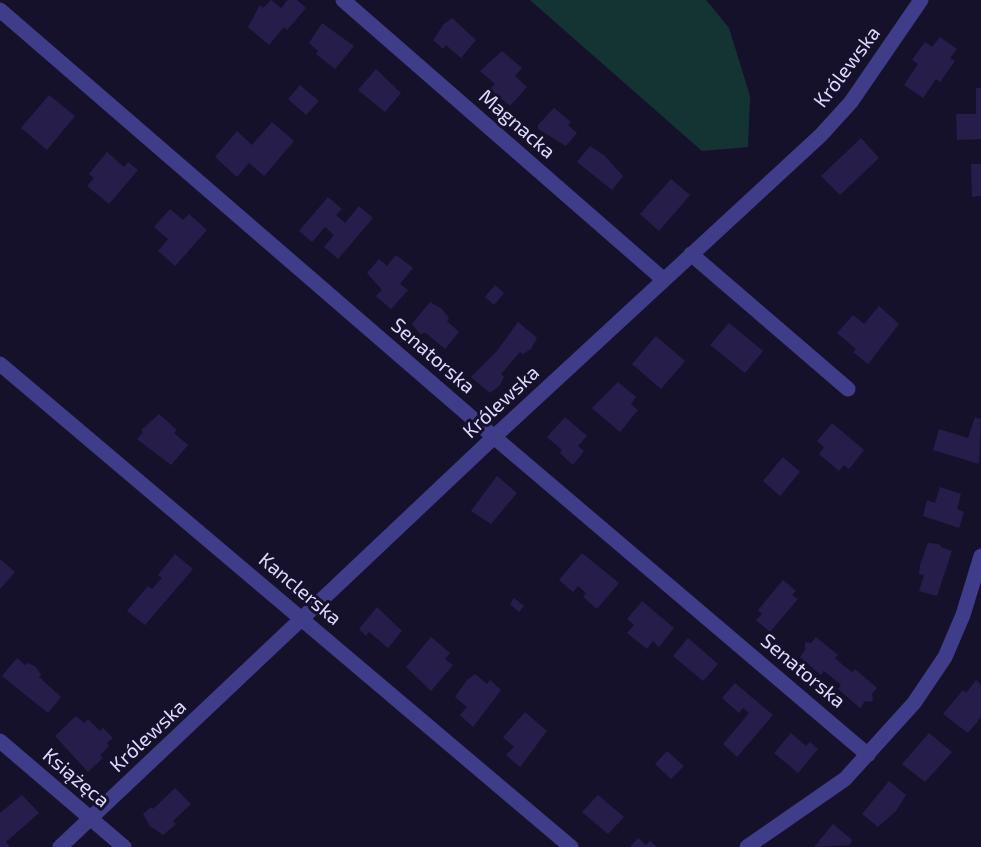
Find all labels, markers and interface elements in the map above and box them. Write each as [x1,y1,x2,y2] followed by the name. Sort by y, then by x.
[809,22,885,112] street label: Królewska
[474,84,560,164] street label: Magnacka
[386,313,480,399] street label: Senatorska
[458,361,544,443] street label: Królewska
[254,548,346,630] street label: Kanclerska
[756,629,850,713] street label: Senatorska
[105,695,191,777] street label: Królewska
[38,743,114,813] street label: Książęca

